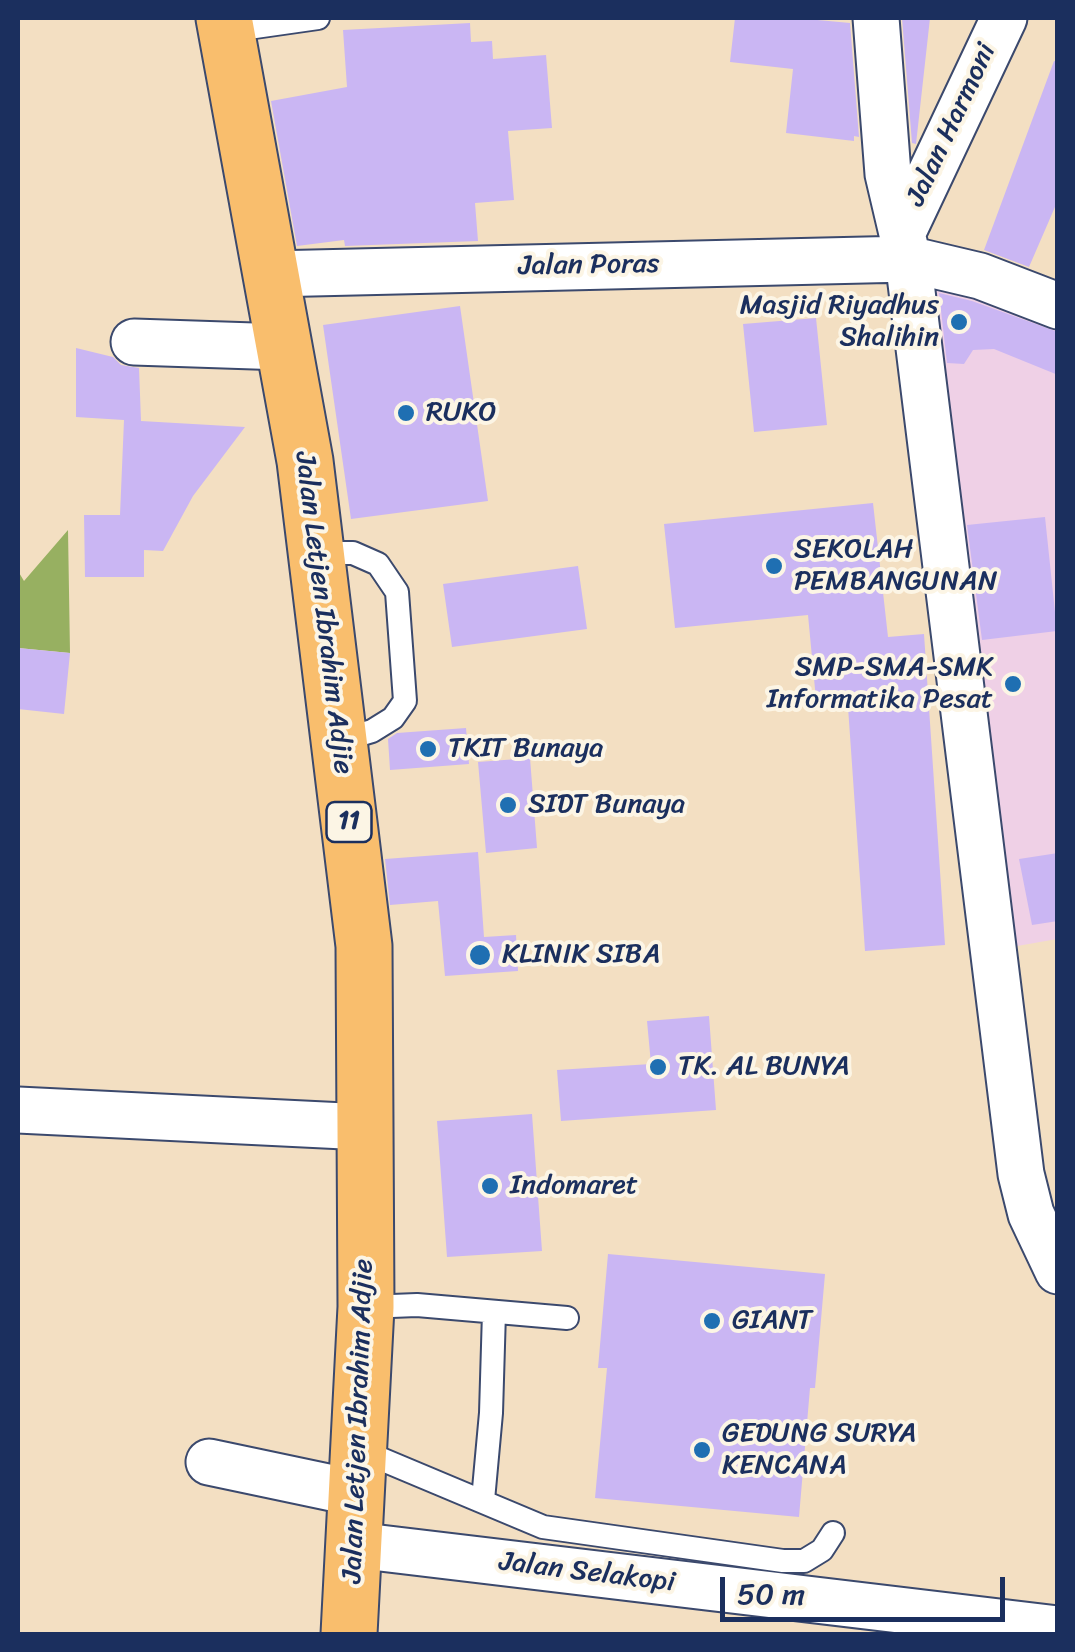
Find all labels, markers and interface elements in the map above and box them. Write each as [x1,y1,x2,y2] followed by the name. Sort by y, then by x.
[900,38,1004,212] street label: Jalan Harmoni
[518,248,660,284] street label: Jalan Poras
[740,289,939,355] place label: Masjid Riyadhus Shalihin
[948,311,970,333] marker: Masjid Riyadhus Shalihin
[426,396,497,430] place label: RUKO
[395,402,417,424] marker: RUKO
[287,450,359,776] street label: Jalan Letjen Ibrahim Adjie
[794,533,997,599] place label: SEKOLAH PEMBANGUNAN
[763,555,785,577] marker: SEKOLAH PEMBANGUNAN
[767,651,993,717] place label: SMP-SMA-SMK Informatika Pesat
[1002,673,1024,695] marker: SMP-SMA-SMK Informatika Pesat
[448,732,603,766] place label: TKIT Bunaya
[417,738,439,760] marker: TKIT Bunaya
[528,788,685,822] place label: SIDT Bunaya
[497,794,519,816] marker: SIDT Bunaya
[326,802,372,842] road number: 11
[502,938,660,972] place label: KLINIK SIBA
[467,942,493,968] marker: KLINIK SIBA
[678,1050,850,1084] place label: TK. AL BUNYA
[647,1056,669,1078] marker: TK. AL BUNYA
[510,1169,638,1203] place label: Indomaret
[479,1175,501,1197] marker: Indomaret
[337,1258,381,1584] street label: Jalan Letjen Ibrahim Adjie
[732,1304,812,1338] place label: GIANT
[701,1310,723,1332] marker: GIANT
[722,1417,917,1483] place label: GEDUNG SURYA KENCANA
[691,1439,713,1461] marker: GEDUNG SURYA KENCANA
[497,1546,677,1600] street label: Jalan Selakopi
[725,1557,1010,1619] scale bar
[737,1567,805,1621] text: 50 m

